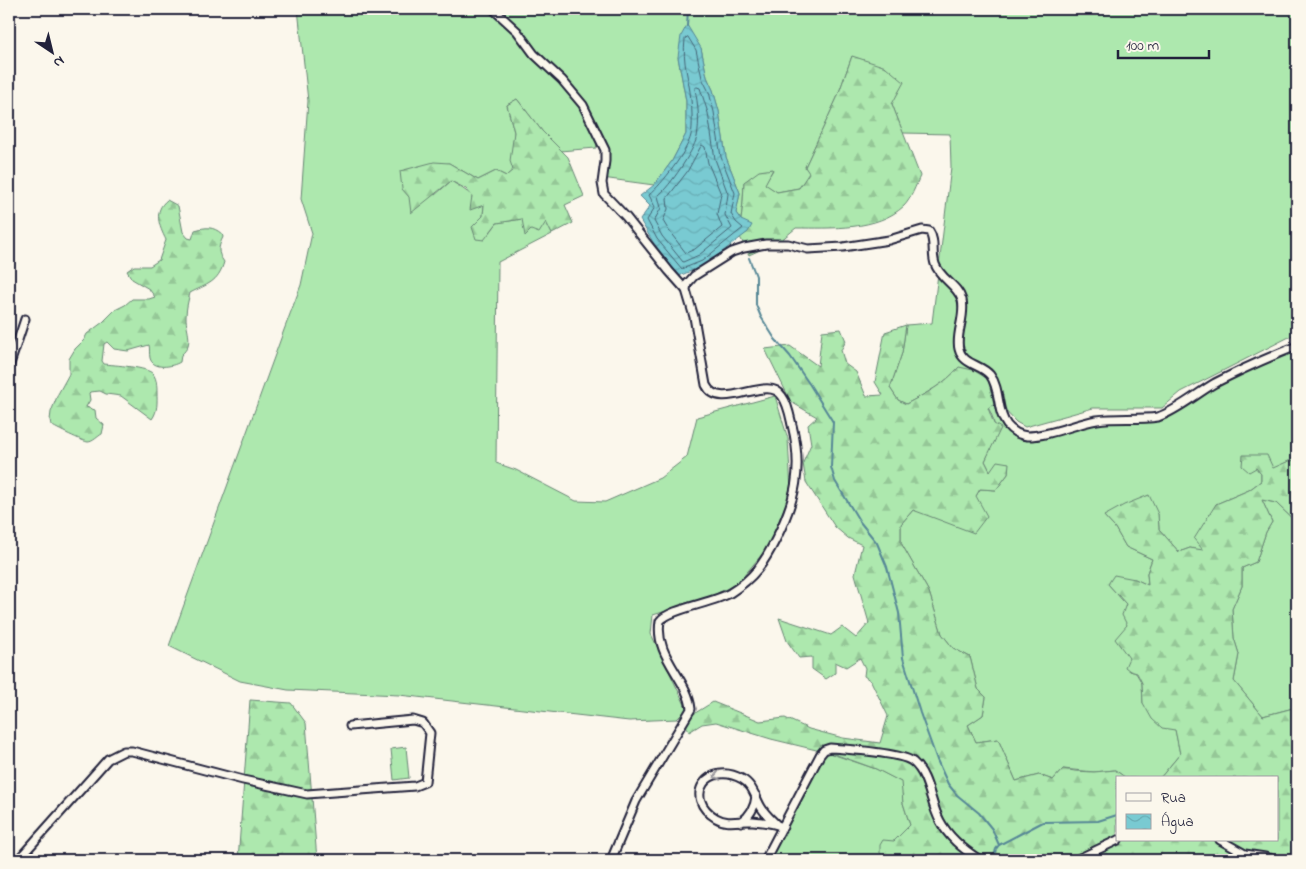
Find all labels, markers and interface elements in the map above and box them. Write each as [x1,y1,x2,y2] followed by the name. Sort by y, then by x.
[28,28,78,78] north arrow
[1118,28,1210,60] scale bar
[1126,35,1159,57] text: 100 m
[49,50,68,73] text: N
[712,770,721,780] one-way arrow
[1116,776,1278,842] legend
[1161,787,1186,809] text: Rua
[1161,811,1194,834] text: Água

